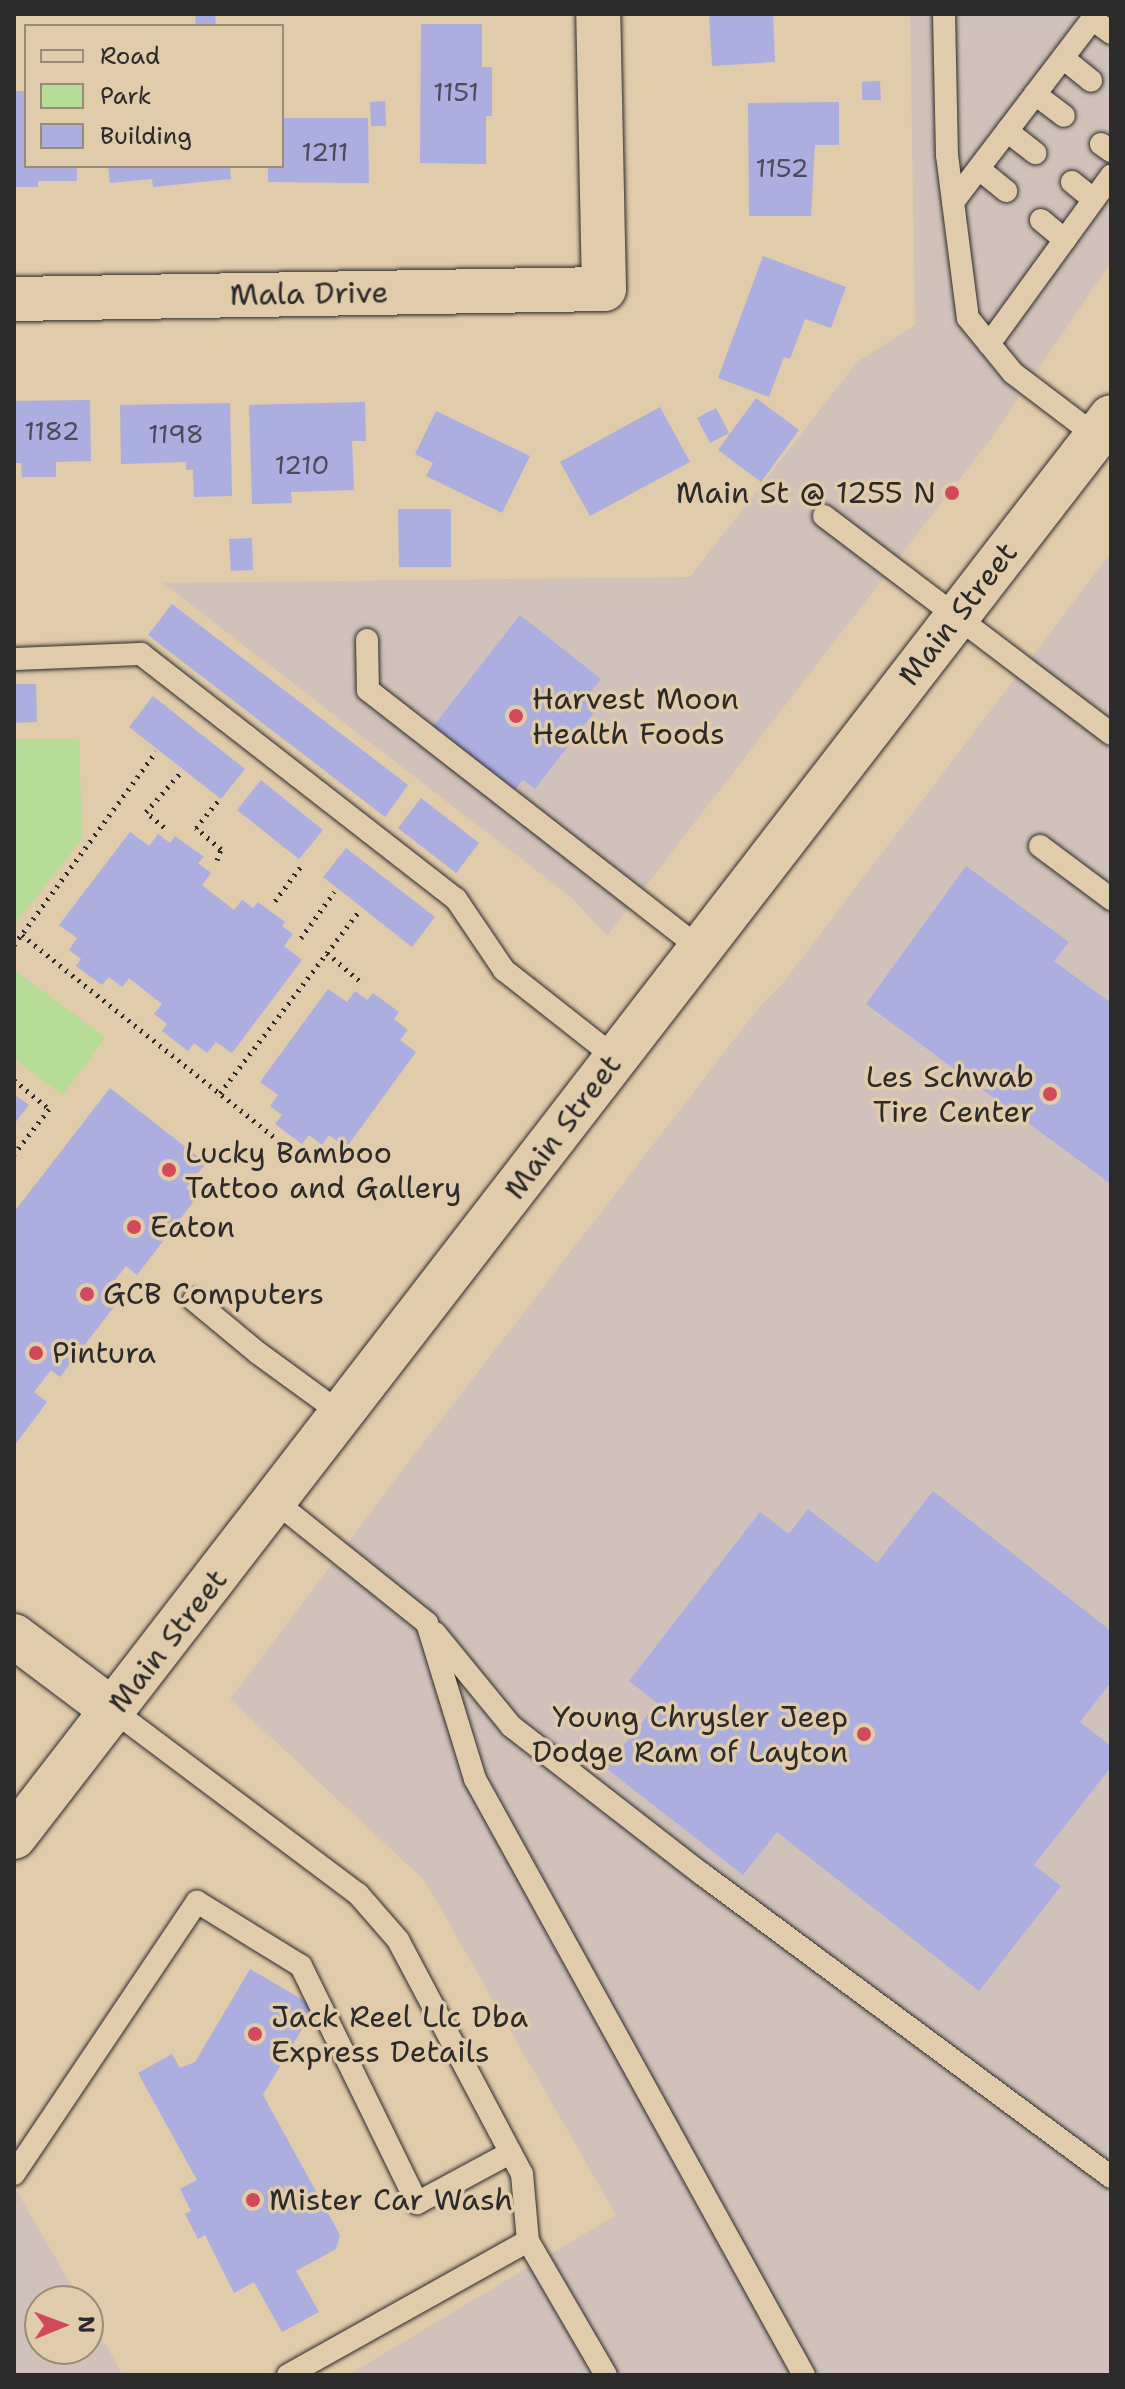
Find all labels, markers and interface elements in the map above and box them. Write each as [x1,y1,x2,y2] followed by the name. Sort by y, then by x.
[24,24,284,168] legend
[100,40,160,72] text: Road
[433,76,479,108] house number: 1151
[100,80,152,112] text: Park
[100,120,192,152] text: Building
[301,136,349,168] house number: 1211
[755,152,809,184] house number: 1152
[229,275,389,313] street label: Mala Drive
[24,415,80,447] house number: 1182
[148,418,204,450] house number: 1198
[275,449,329,481] house number: 1210
[676,475,936,511] place label: Main St @ 1255 N
[943,484,961,502] marker: Main St @ 1255 N
[891,535,1025,693] street label: Main Street
[532,681,739,752] place label: Harvest Moon Health Foods
[507,707,525,725] marker: Harvest Moon Health Foods
[497,1047,629,1207] street label: Main Street
[866,1059,1034,1130] place label: Les Schwab Tire Center
[1041,1085,1059,1103] marker: Les Schwab Tire Center
[185,1135,461,1206] place label: Lucky Bamboo Tattoo and Gallery
[160,1161,178,1179] marker: Lucky Bamboo Tattoo and Gallery
[150,1209,235,1245] place label: Eaton
[125,1218,143,1236] marker: Eaton
[103,1276,324,1312] place label: GCB Computers
[78,1285,96,1303] marker: GCB Computers
[52,1335,156,1371] place label: Pintura
[27,1344,45,1362] marker: Pintura
[101,1562,235,1720] street label: Main Street
[532,1699,848,1770] place label: Young Chrysler Jeep Dodge Ram of Layton
[855,1725,873,1743] marker: Young Chrysler Jeep Dodge Ram of Layton
[271,1999,528,2070] place label: Jack Reel Llc Dba Express Details
[246,2025,264,2043] marker: Jack Reel Llc Dba Express Details
[269,2182,513,2218] place label: Mister Car Wash
[244,2191,262,2209] marker: Mister Car Wash
[24,2285,104,2365] north arrow
[72,2316,101,2334] text: N

